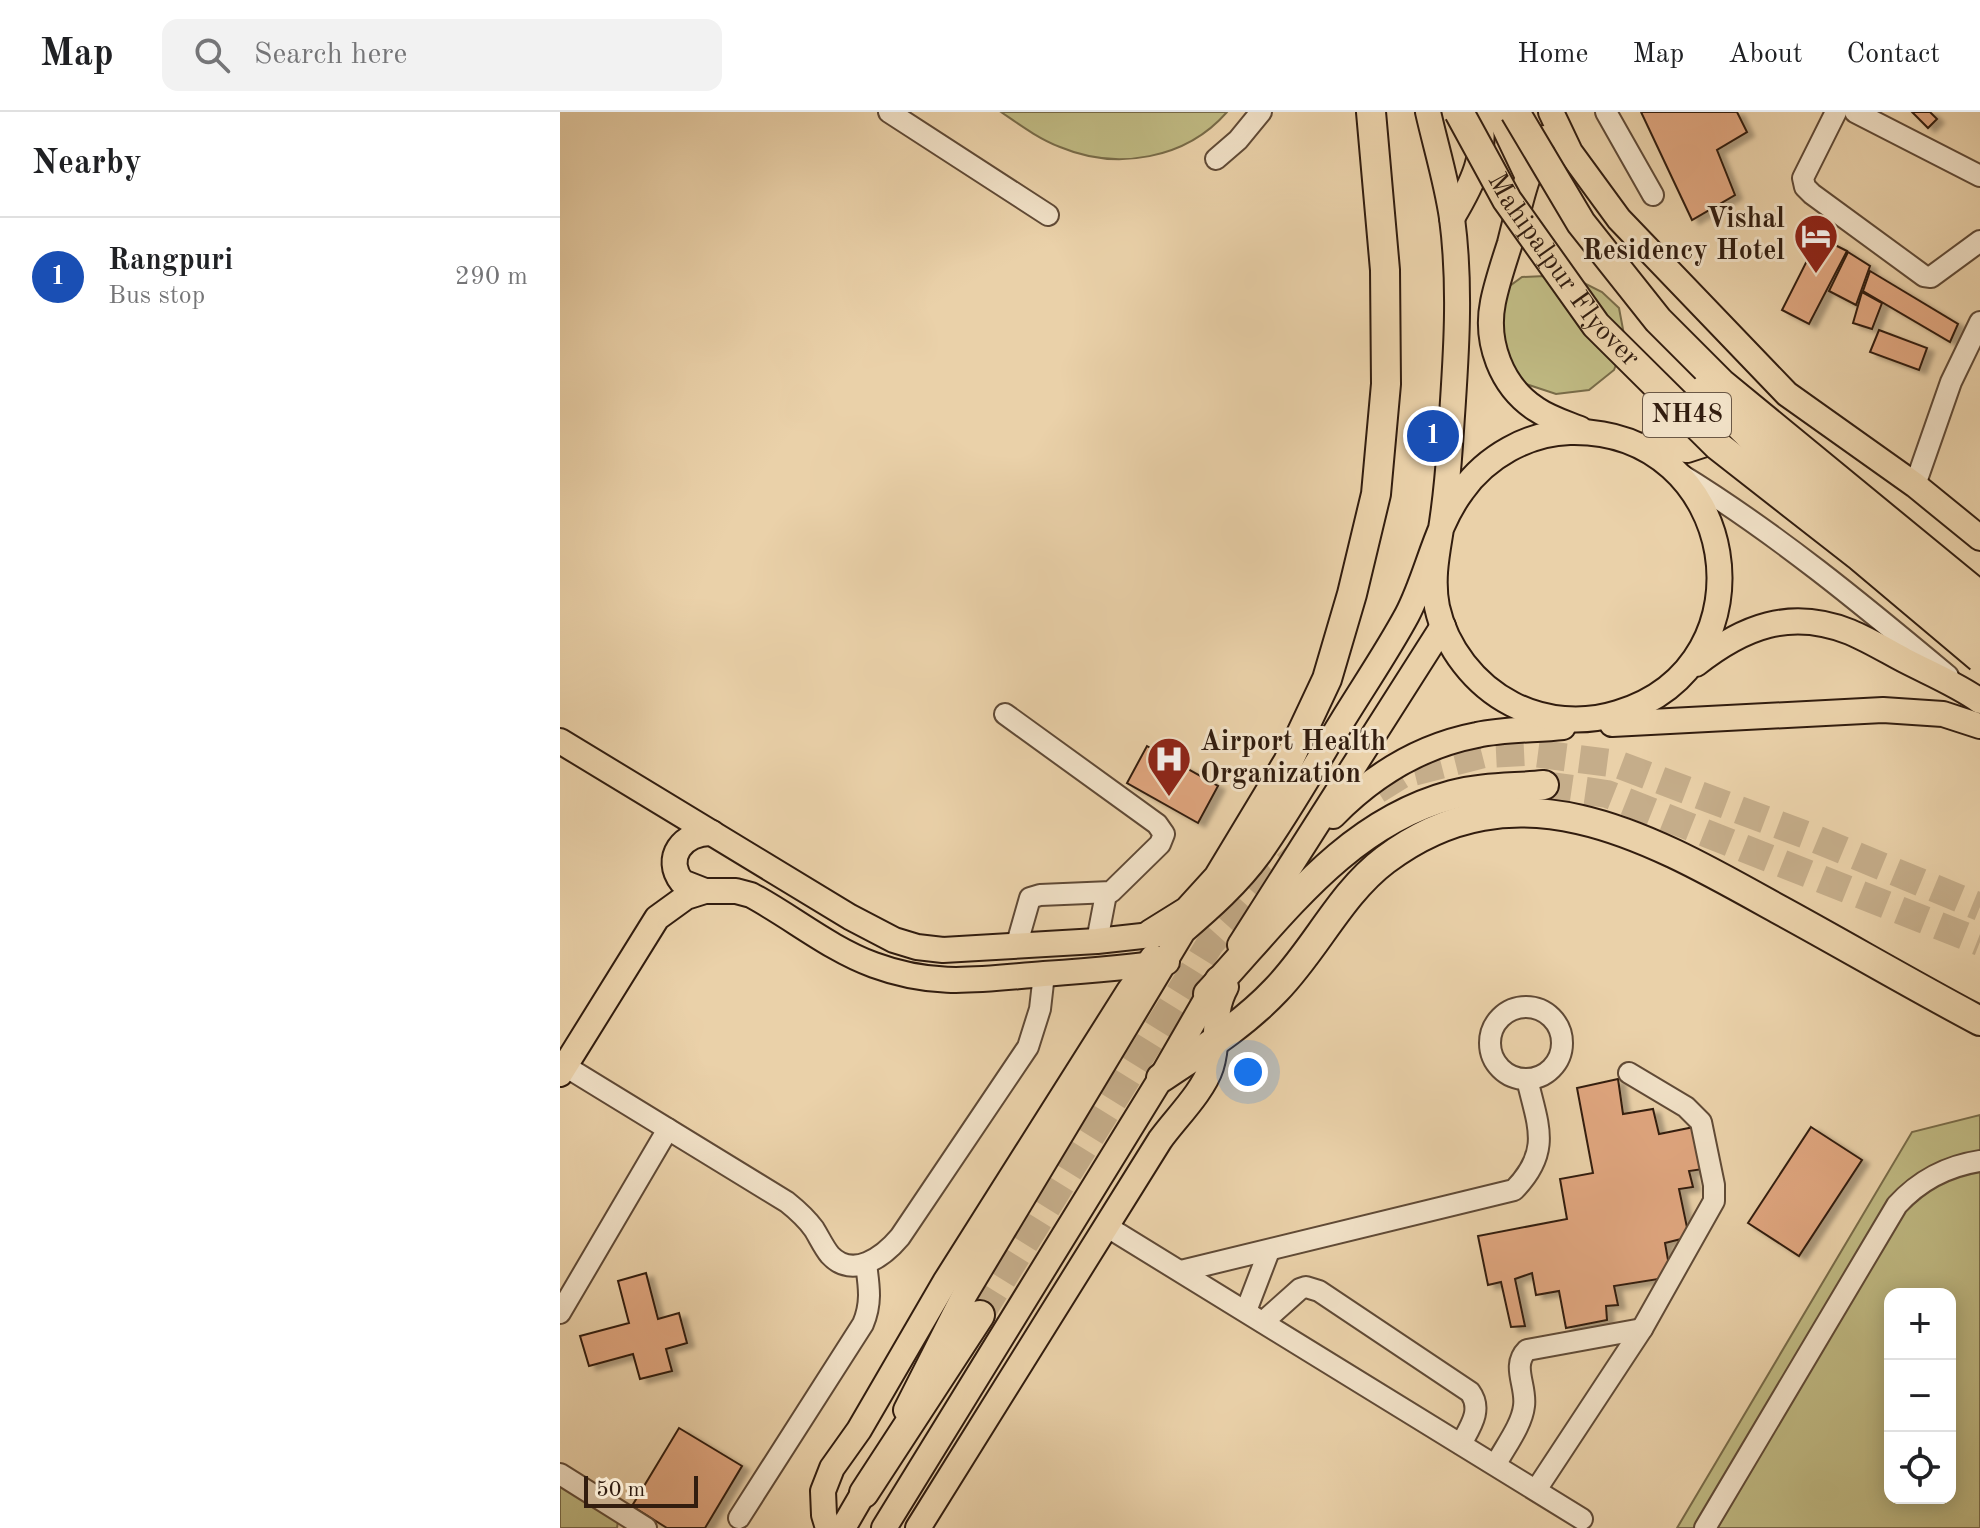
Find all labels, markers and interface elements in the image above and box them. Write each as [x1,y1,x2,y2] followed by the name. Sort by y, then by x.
[162,19,722,91] search box
[190,33,234,77] icon: search
[40,36,114,74] text: Map
[254,40,407,70] text: Search here
[1517,41,1588,69] text: Home
[1632,41,1684,69] text: Map
[1728,41,1803,69] text: About
[1847,41,1940,69] text: Contact
[32,147,142,181] text: Nearby
[1481,169,1644,373] street label: Mahipalpur Flyover
[1582,206,1785,266] place label: Vishal Residency Hotel
[1792,212,1840,275] hotel icon: Vishal Residency Hotel
[108,246,233,276] text: Rangpuri
[50,264,66,290] text: 1
[455,264,528,290] text: 290 m
[108,283,205,309] text: Bus stop
[1643,393,1731,437] road number: NH48
[1407,406,1459,466] pin: 1
[1200,729,1386,789] place label: Airport Health Organization
[1145,735,1193,798] hospital icon: Airport Health Organization
[1228,1052,1268,1092] your location
[1884,1288,1956,1504] map controls
[1884,1288,1956,1360] button: +
[1884,1360,1956,1432] button: −
[1884,1432,1956,1504] button: locate
[584,1472,698,1508] scale bar
[596,1479,645,1501] text: 50 m

